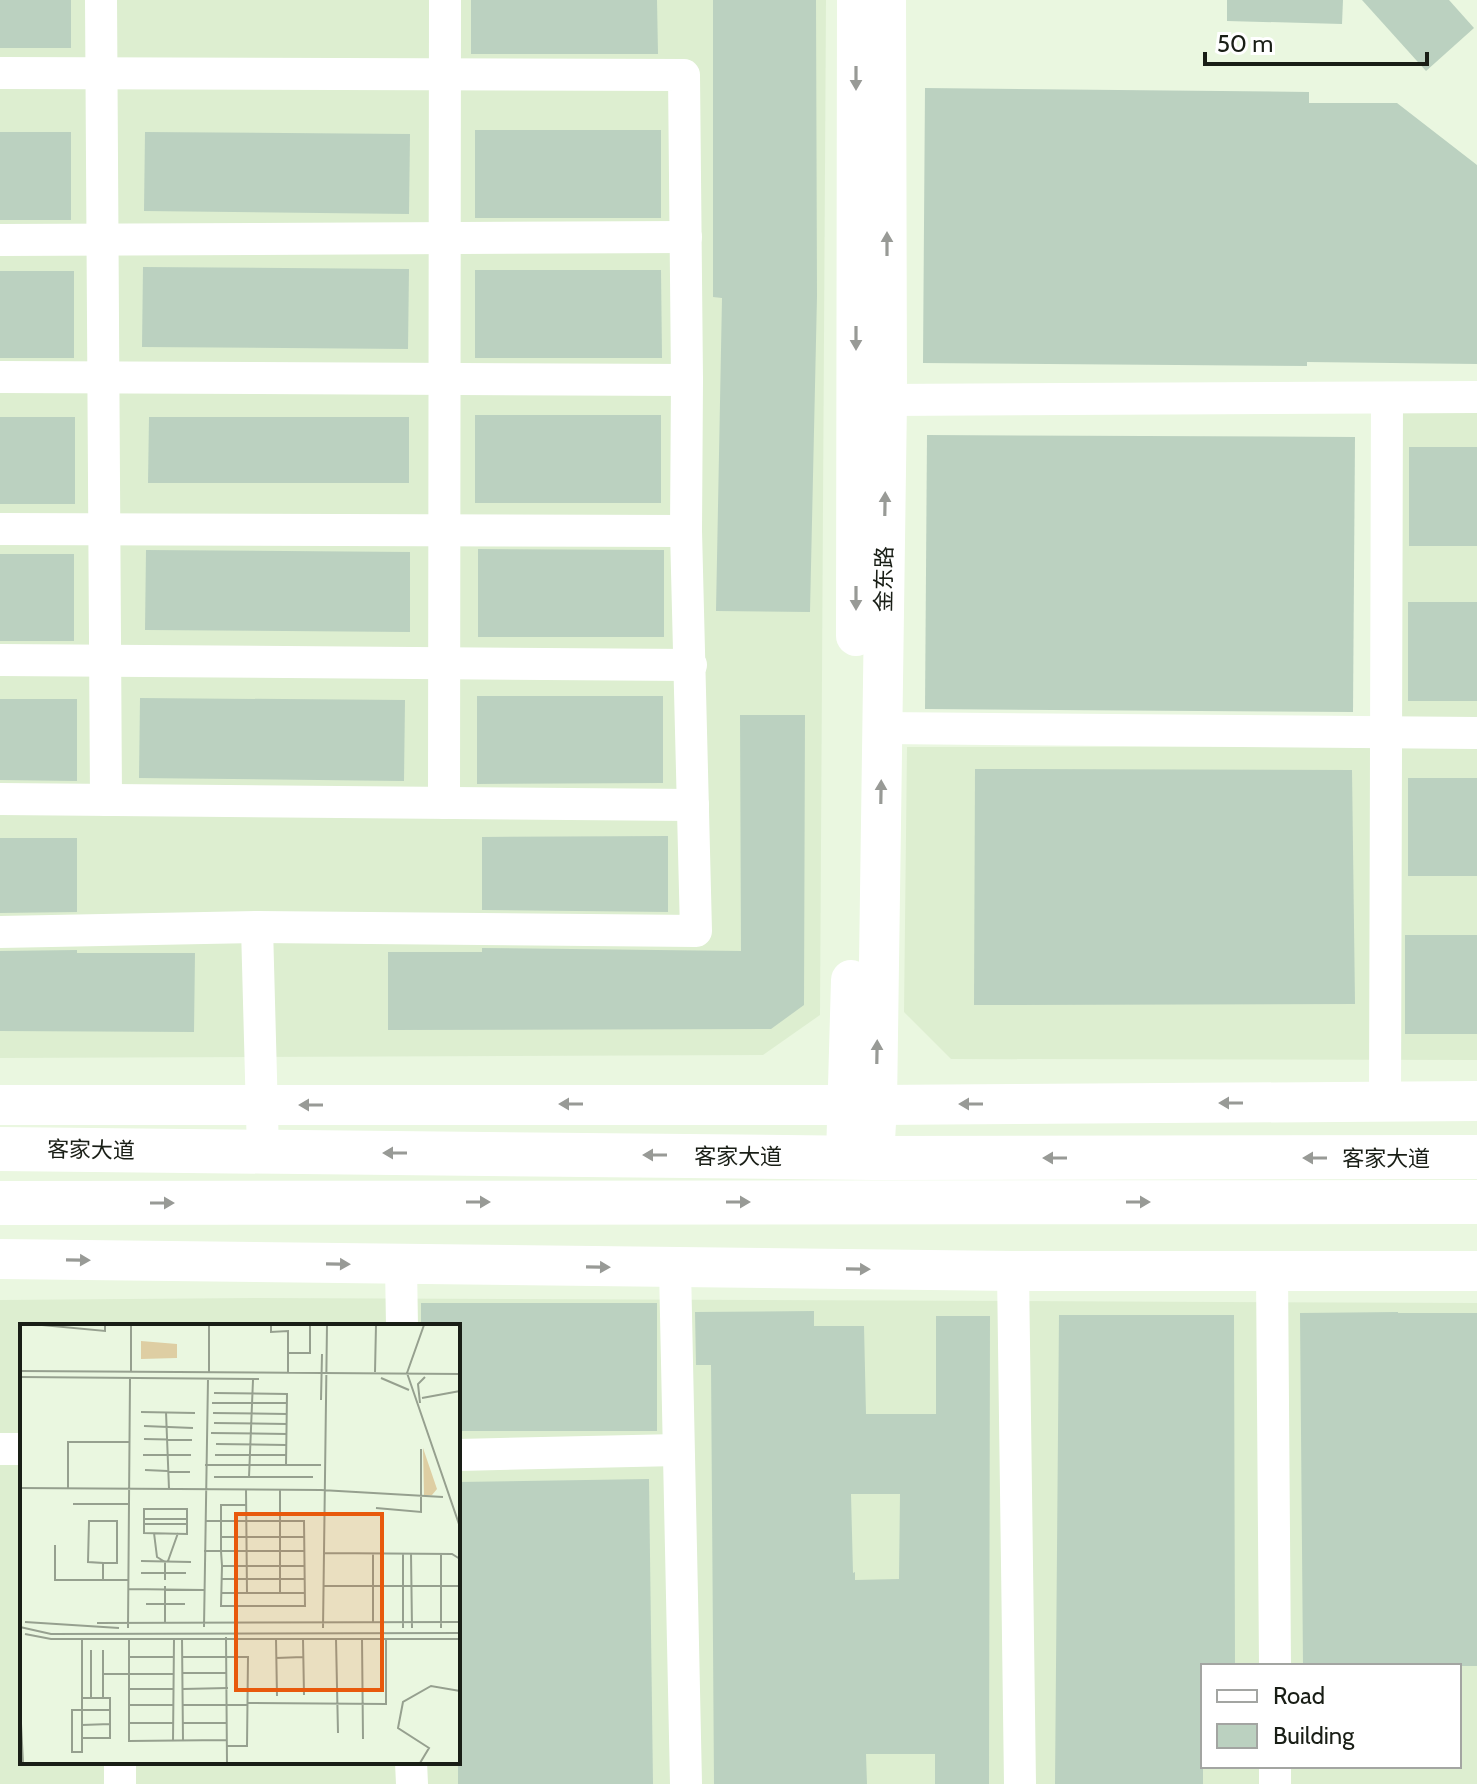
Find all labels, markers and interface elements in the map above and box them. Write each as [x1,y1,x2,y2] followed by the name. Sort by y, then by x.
[1205,16,1427,66] scale bar
[1217,29,1273,58] text: 50 m
[850,66,863,91] one-way arrow
[881,231,893,256] one-way arrow
[850,326,862,351] one-way arrow
[879,491,891,516] one-way arrow
[870,546,898,612] street label: 金东路
[850,586,862,611] one-way arrow
[875,779,887,804] one-way arrow
[871,1039,883,1064] one-way arrow
[1218,1097,1243,1109] one-way arrow
[558,1098,583,1110] one-way arrow
[958,1098,983,1110] one-way arrow
[298,1099,323,1111] one-way arrow
[47,1136,135,1164] street label: 客家大道
[694,1143,782,1170] street label: 客家大道
[1342,1145,1430,1172] street label: 客家大道
[382,1147,407,1159] one-way arrow
[642,1149,667,1161] one-way arrow
[1042,1152,1067,1164] one-way arrow
[1302,1152,1327,1164] one-way arrow
[466,1196,491,1208] one-way arrow
[726,1196,751,1208] one-way arrow
[1126,1196,1151,1208] one-way arrow
[150,1197,175,1209] one-way arrow
[66,1254,91,1267] one-way arrow
[326,1258,351,1270] one-way arrow
[586,1261,611,1273] one-way arrow
[846,1263,871,1276] one-way arrow
[20,1324,460,1764] inset map
[1201,1664,1461,1768] legend
[1273,1681,1325,1710] text: Road
[1273,1721,1355,1750] text: Building

